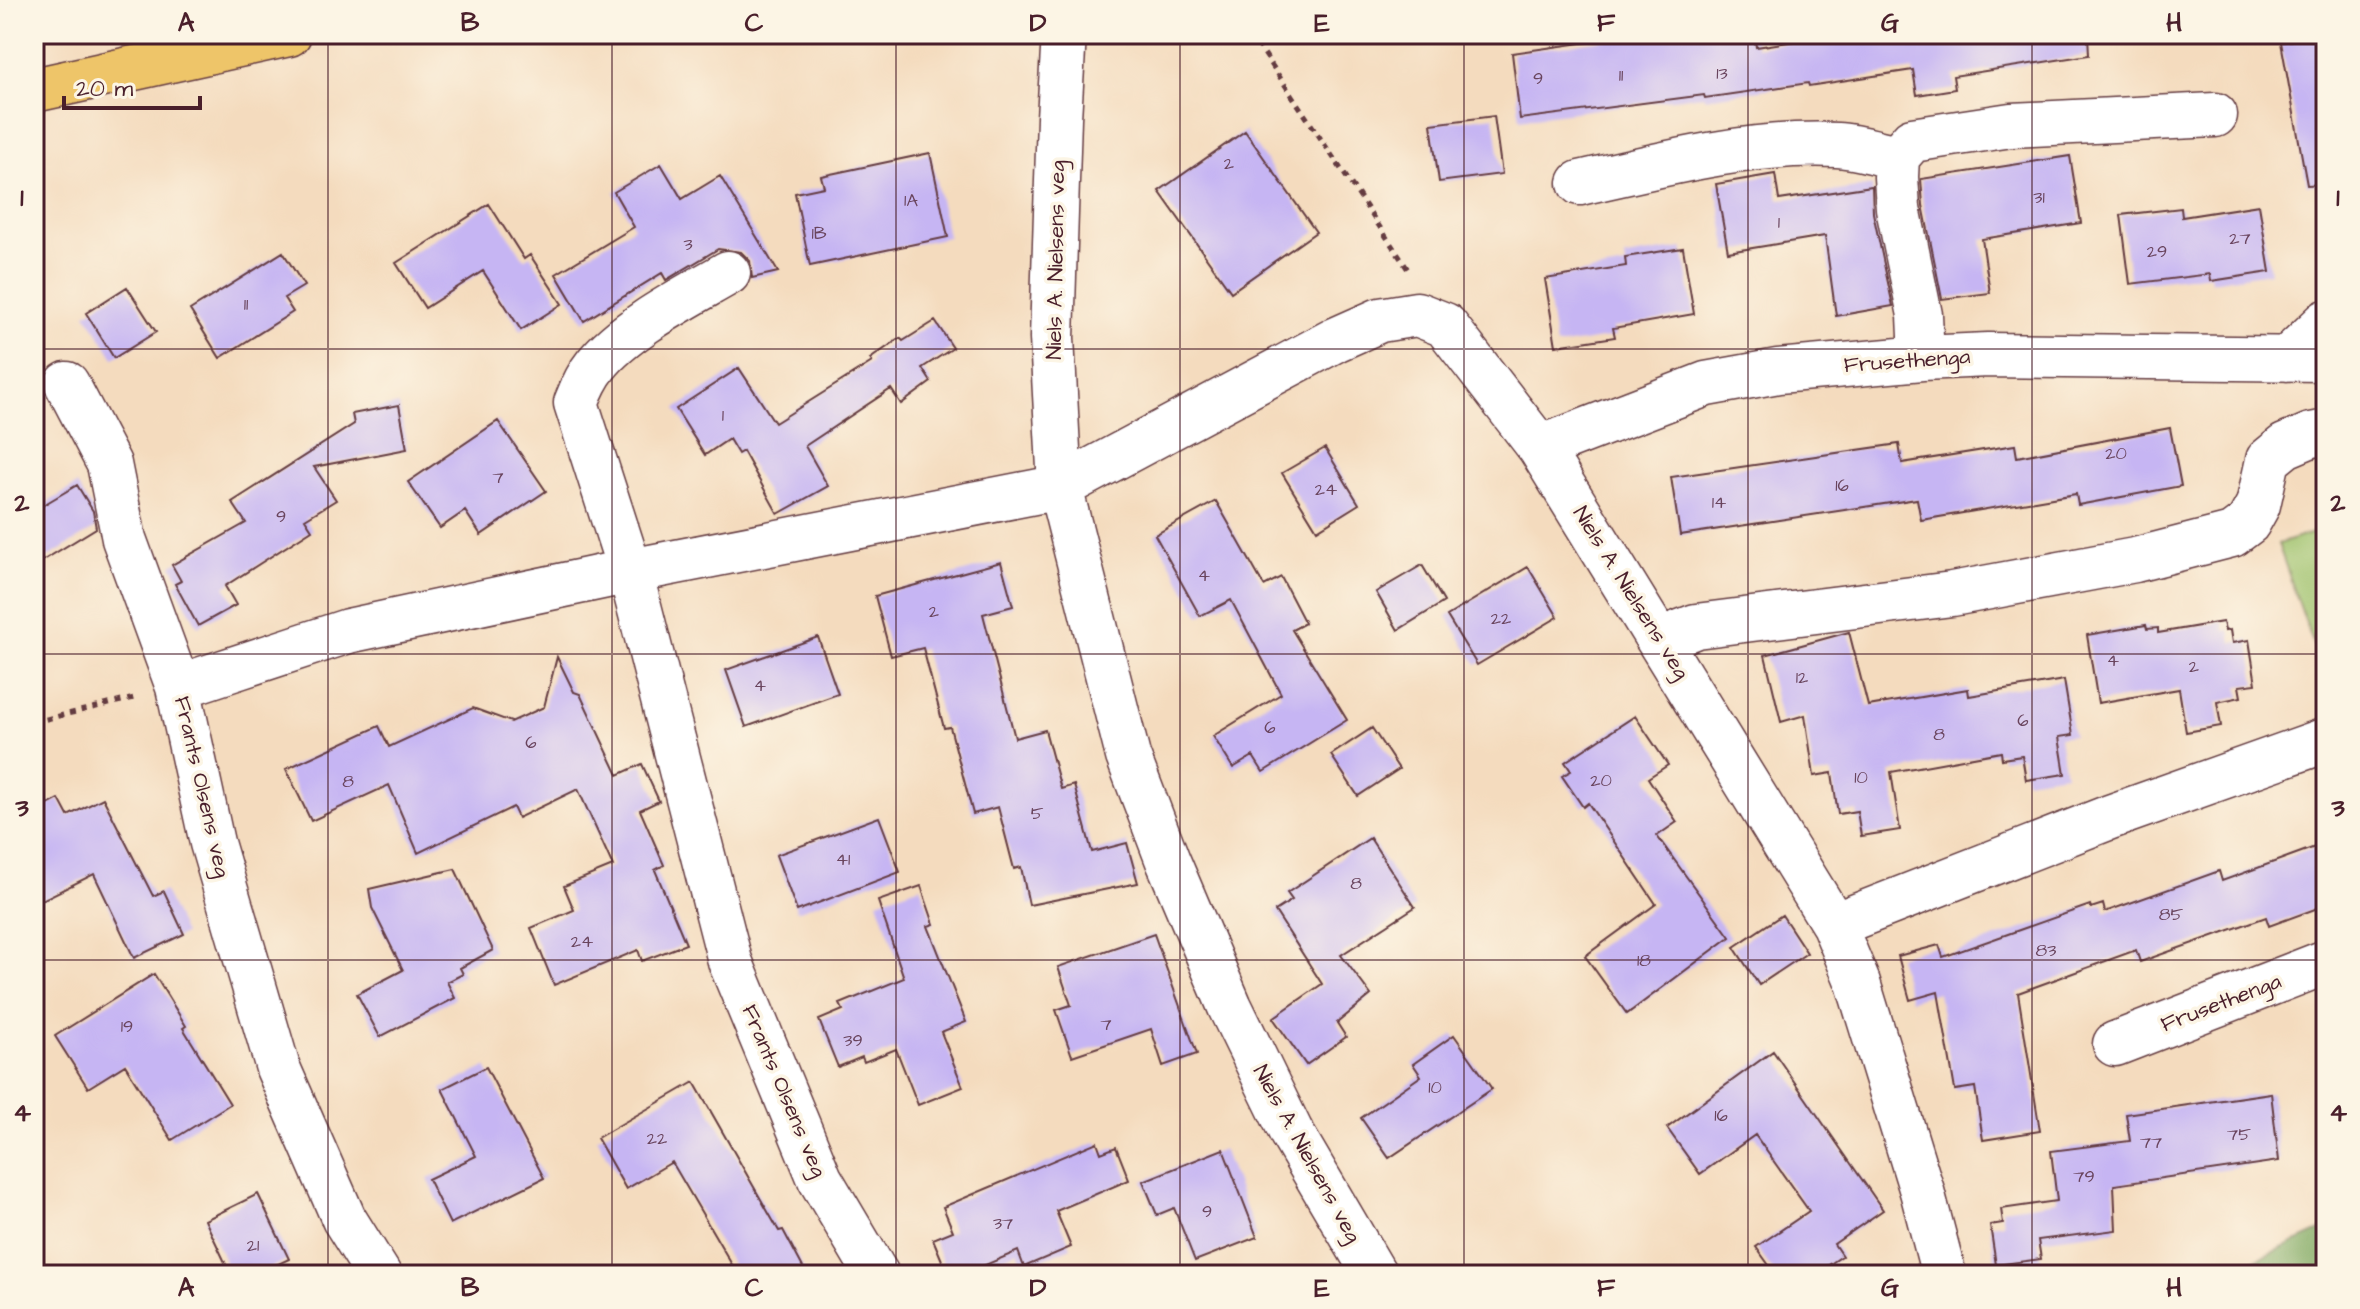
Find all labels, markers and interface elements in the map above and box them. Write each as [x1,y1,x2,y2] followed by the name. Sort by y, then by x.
[178,5,195,41] text: A
[461,5,480,41] text: B
[745,5,764,41] text: C
[1030,5,1047,41] text: D
[1314,5,1330,41] text: E
[1597,5,1616,41] text: F
[1881,5,1899,41] text: G
[2166,5,2182,41] text: H
[64,60,200,110] scale bar
[1716,61,1728,86] house number: 13
[1619,63,1623,88] house number: 11
[1533,66,1543,91] house number: 9
[76,72,133,106] text: 20 m
[1224,151,1235,176] house number: 2
[1039,160,1074,360] street label: Niels A. Nielsens veg
[20,180,24,216] text: 1
[2336,180,2340,216] text: 1
[2033,185,2045,210] house number: 31
[904,188,918,213] house number: 1A
[1778,210,1780,235] house number: 1
[811,221,827,246] house number: 1B
[2229,226,2251,251] house number: 27
[683,232,693,257] house number: 3
[2147,239,2167,264] house number: 29
[244,292,248,317] house number: 11
[1843,341,1971,382] street label: Frusethenga
[722,403,724,428] house number: 1
[2105,441,2127,466] house number: 20
[492,465,504,490] house number: 7
[1835,473,1849,498] house number: 16
[1315,477,1337,502] house number: 24
[14,485,30,521] text: 2
[2330,485,2346,521] text: 2
[1712,490,1726,515] house number: 14
[1564,500,1697,686] street label: Niels A. Nielsens veg
[276,504,286,529] house number: 9
[1198,563,1210,588] house number: 4
[929,599,940,624] house number: 2
[1491,606,1512,631] house number: 22
[2107,648,2119,673] house number: 4
[2189,654,2200,679] house number: 2
[1796,665,1809,690] house number: 12
[754,673,766,698] house number: 4
[165,693,238,881] street label: Frants Olsens veg
[2017,708,2029,733] house number: 6
[1264,715,1276,740] house number: 6
[1933,722,1945,747] house number: 8
[525,730,537,755] house number: 6
[1854,765,1868,790] house number: 10
[1590,768,1612,793] house number: 20
[342,769,354,794] house number: 8
[14,790,29,826] text: 3
[2330,790,2345,826] text: 3
[1031,801,1044,826] house number: 5
[836,847,850,872] house number: 41
[1350,871,1362,896] house number: 8
[2159,902,2183,927] house number: 85
[571,929,593,954] house number: 24
[2036,938,2056,963] house number: 83
[1637,948,1651,973] house number: 18
[2156,966,2286,1041] street label: Frusethenga
[733,1000,834,1183] street label: Frants Olsens veg
[1100,1012,1112,1037] house number: 7
[121,1014,133,1039] house number: 19
[843,1028,863,1053] house number: 39
[1244,1059,1369,1249] street label: Niels A. Nielsens veg
[1428,1075,1442,1100] house number: 10
[13,1095,31,1131] text: 4
[2329,1095,2347,1131] text: 4
[1714,1103,1728,1128] house number: 16
[2227,1122,2251,1147] house number: 75
[647,1126,668,1151] house number: 22
[2140,1130,2162,1155] house number: 77
[2073,1164,2095,1189] house number: 79
[1202,1199,1212,1224] house number: 9
[993,1211,1013,1236] house number: 37
[247,1233,259,1258] house number: 21
[178,1270,195,1306] text: A
[461,1270,480,1306] text: B
[745,1270,764,1306] text: C
[1030,1270,1047,1306] text: D
[1314,1270,1330,1306] text: E
[1597,1270,1616,1306] text: F
[1881,1270,1899,1306] text: G
[2166,1270,2182,1306] text: H

